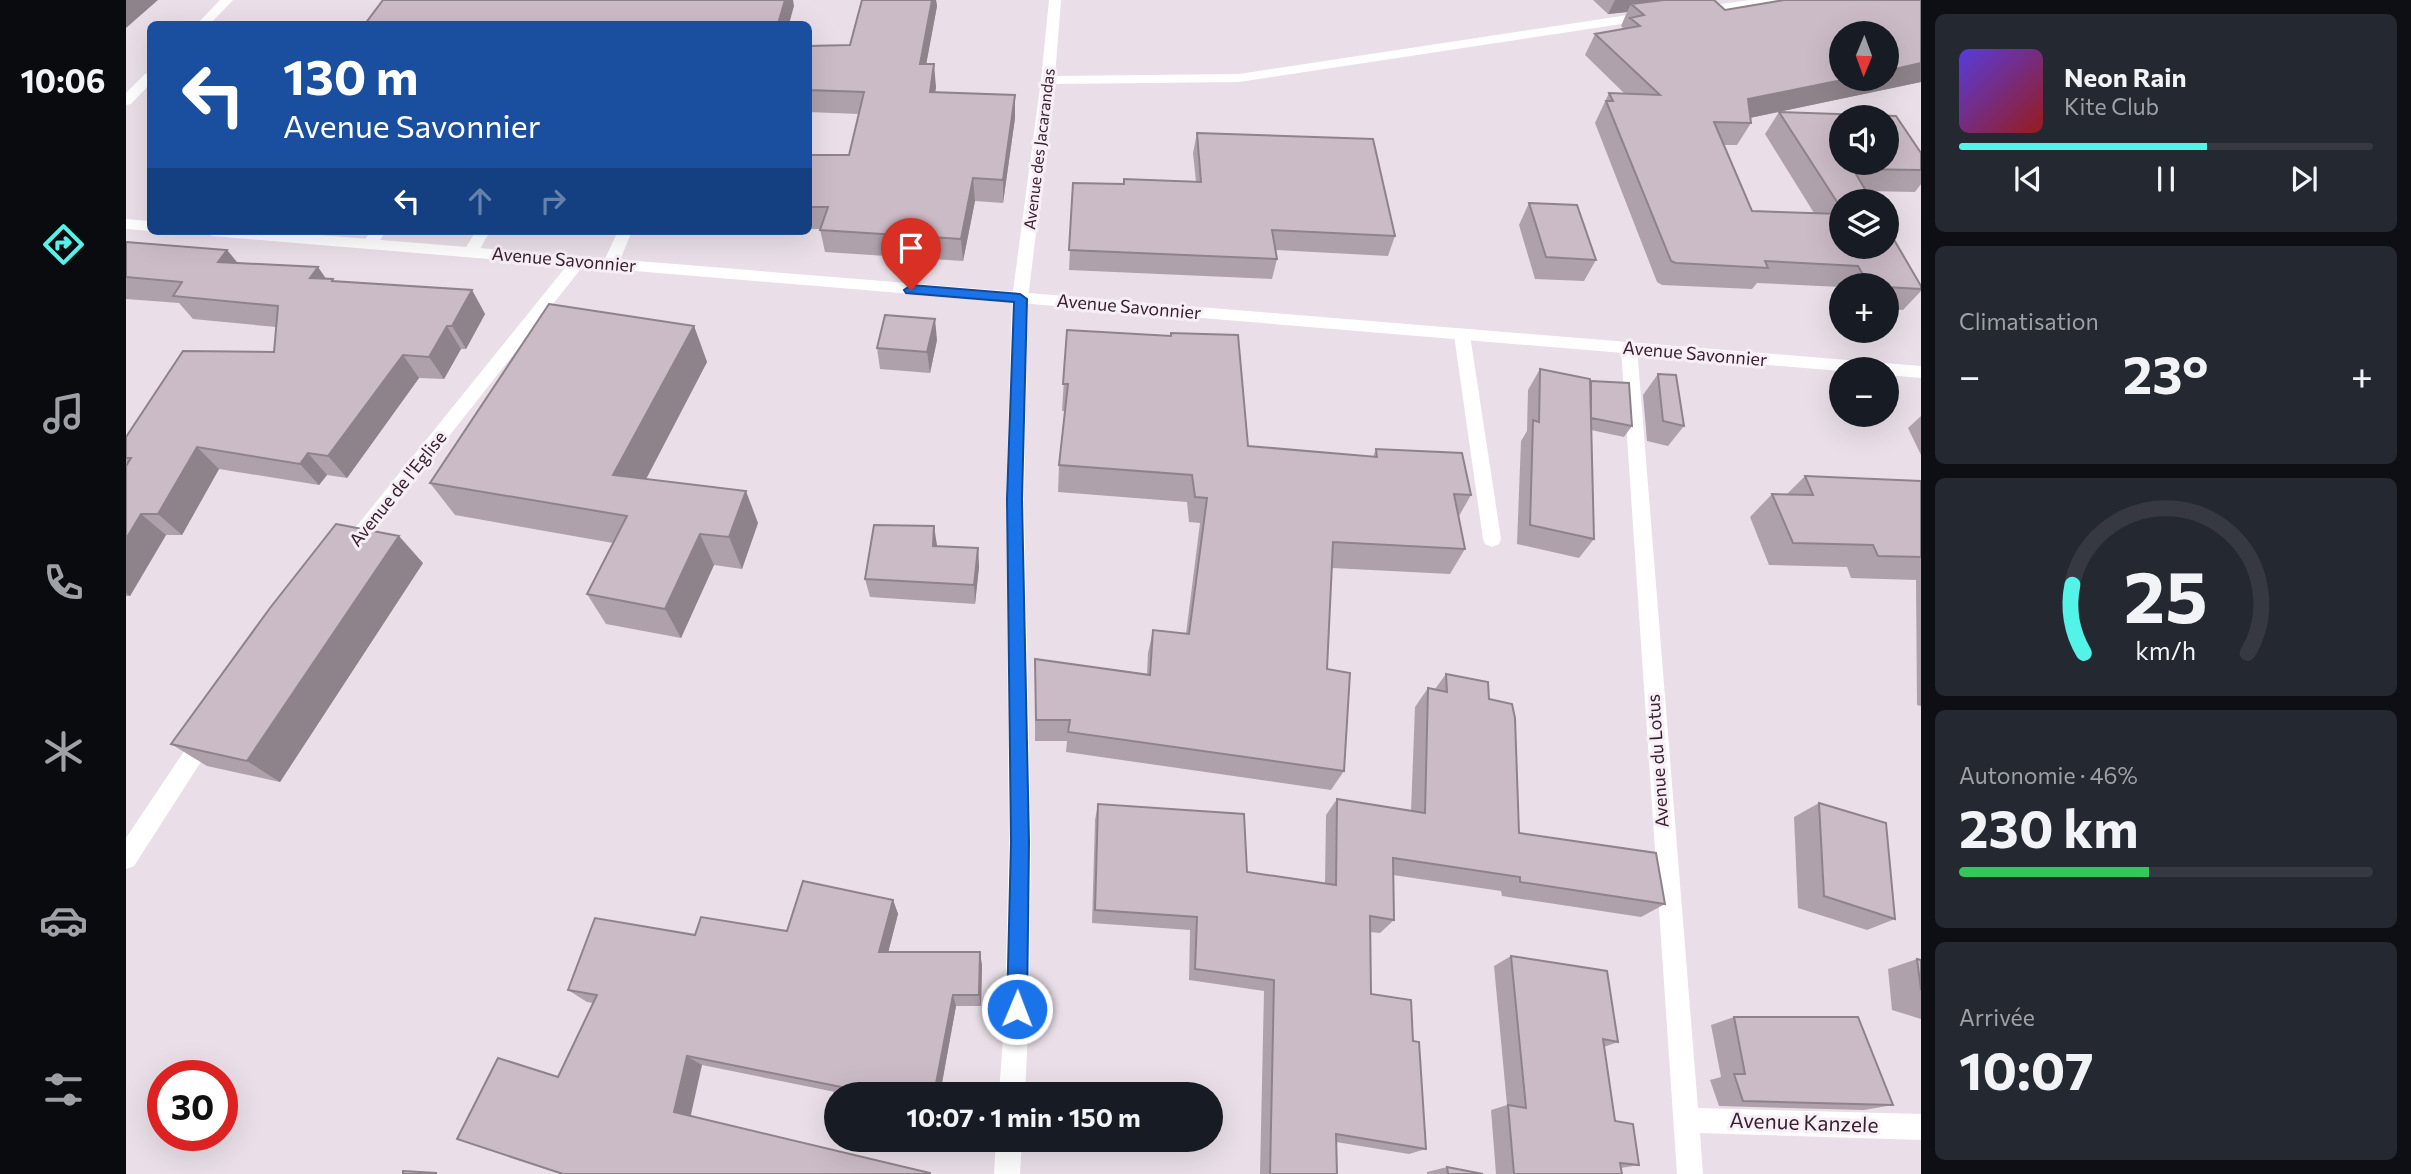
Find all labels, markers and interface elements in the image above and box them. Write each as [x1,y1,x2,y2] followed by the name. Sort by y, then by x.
[1829,21,1899,91] north arrow
[1829,21,1899,427] map controls
[283,45,418,105] text: 130 m
[168,49,259,140] icon: left
[20,60,106,100] text: 10:06
[2064,61,2187,92] text: Neon Rain
[1019,67,1058,231] street label: Avenue des Jacarandas
[2064,92,2159,120] text: Kite Club
[283,105,540,145] text: Avenue Savonnier
[1829,105,1899,175] button: sound
[2009,160,2047,198] icon: previous
[2147,160,2185,198] icon: pause
[2285,160,2323,198] icon: next
[388,182,426,220] icon: left
[461,182,499,220] icon: ahead
[534,182,572,220] icon: right
[1829,189,1899,259] button: layers
[881,218,941,290] pin
[39,220,88,269] icon: directions
[892,229,930,267] icon: arrive
[491,242,637,276] street label: Avenue Savonnier
[1829,273,1899,343] button: +
[1056,289,1202,323] street label: Avenue Savonnier
[1959,307,2099,335] text: Climatisation
[1622,336,1768,370] street label: Avenue Savonnier
[2123,341,2209,405] text: 23°
[1959,351,1981,398] text: −
[2351,351,2373,398] text: +
[1829,357,1899,427] button: −
[39,389,88,438] icon: music
[344,426,451,551] street label: Avenue de l'Eglise
[2124,549,2208,638] text: 25
[39,558,88,607] icon: phone
[2136,635,2196,665] text: km/h
[1641,694,1673,829] street label: Avenue du Lotus
[39,727,88,776] icon: climate
[1959,761,2138,789] text: Autonomie · 46%
[1959,795,2139,859] text: 230 km
[39,896,88,945] icon: car
[980,972,1054,1046] position arrow
[1959,1003,2035,1031] text: Arrivée
[1959,1037,2093,1101] text: 10:07
[147,1060,238,1151] speed limit sign: 30
[39,1065,88,1114] icon: filters
[906,1101,1141,1132] text: 10:07 · 1 min · 150 m
[1729,1106,1879,1137] street label: Avenue Kanzele

